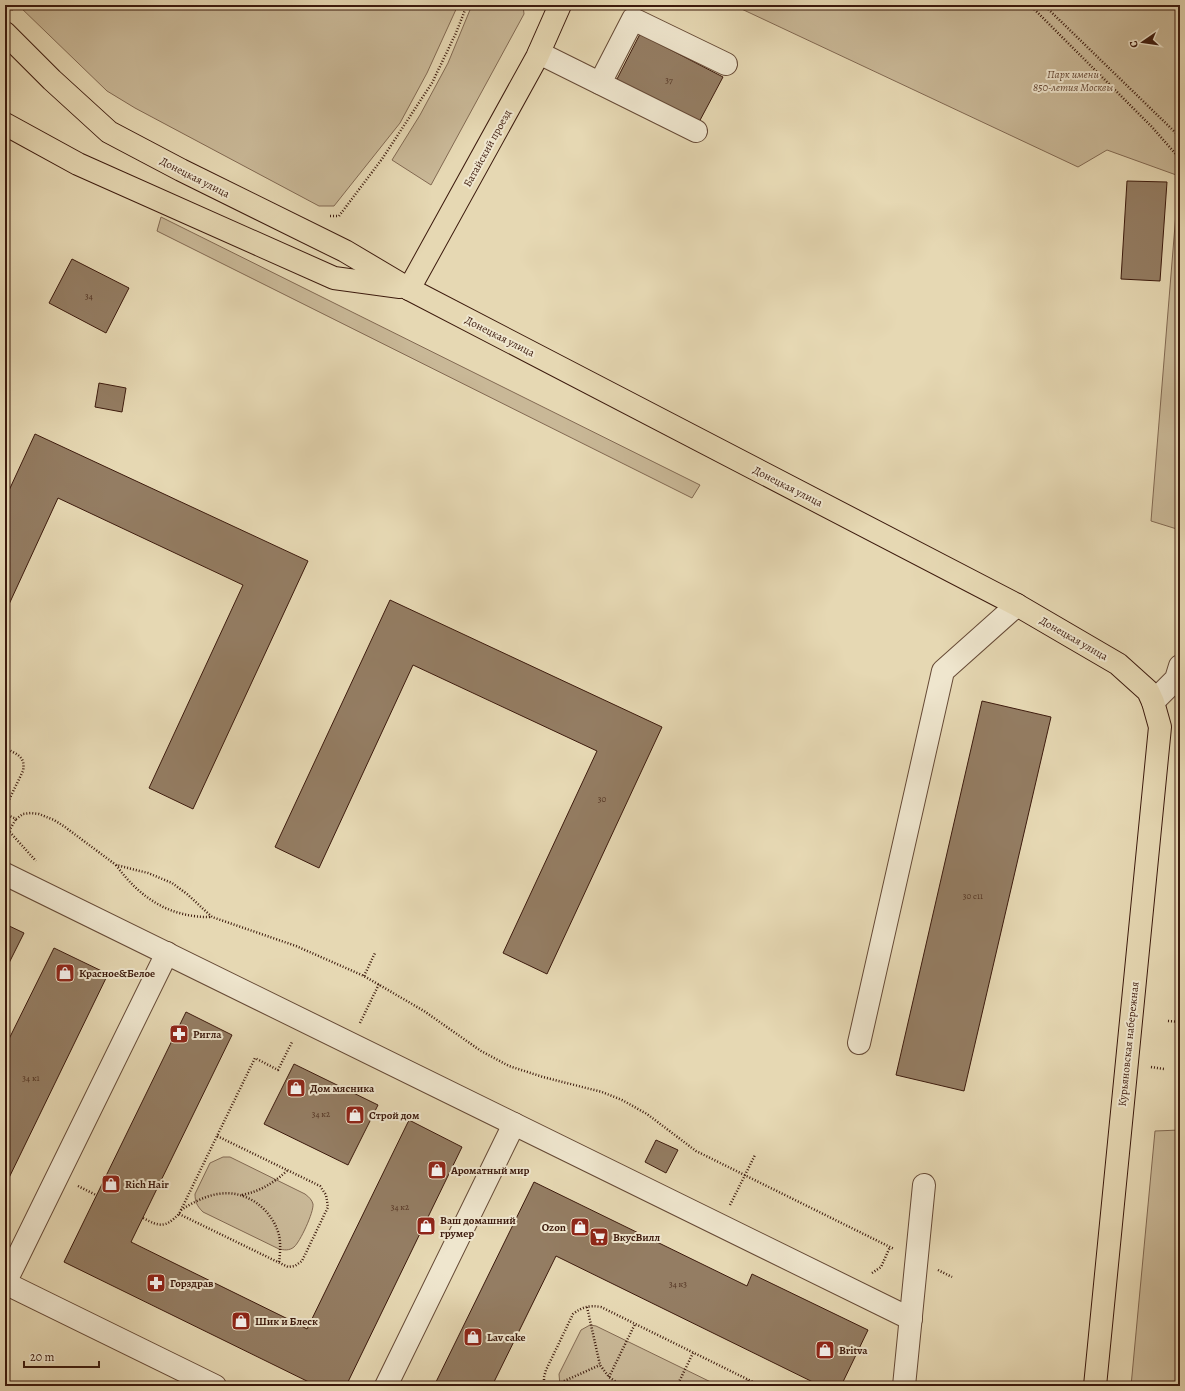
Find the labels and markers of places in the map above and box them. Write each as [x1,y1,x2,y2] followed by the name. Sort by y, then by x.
[54,962,76,984] shop icon: Красное&Белое
[79,966,155,981] place label: Красное&Белое
[168,1023,190,1045] pharmacy icon: Ригла
[193,1027,222,1042] place label: Ригла
[285,1077,307,1099] shop icon: Дом мясника
[310,1081,375,1096] place label: Дом мясника
[344,1104,366,1126] shop icon: Строй дом
[369,1108,420,1123] place label: Строй дом
[426,1159,448,1181] shop icon: Ароматный мир
[450,1163,529,1178] place label: Ароматный мир
[100,1173,122,1195] shop icon: Rich Hair
[125,1177,169,1192] place label: Rich Hair
[440,1213,516,1241] place label: Ваш домашний грумер
[415,1215,437,1237] shop icon: Ваш домашний грумер
[569,1216,591,1238] shop icon: Ozon
[542,1220,566,1235] place label: Ozon
[588,1226,610,1248] supermarket icon: ВкусВилл
[613,1230,660,1245] place label: ВкусВилл
[145,1272,167,1294] pharmacy icon: Горздрав
[170,1276,214,1291] place label: Горздрав
[230,1310,252,1332] shop icon: Шик и Блеск
[255,1314,318,1329] place label: Шик и Блеск
[462,1326,484,1348] shop icon: Lav cake
[487,1330,526,1345] place label: Lav cake
[814,1339,836,1361] shop icon: Britva
[839,1343,868,1358] place label: Britva

